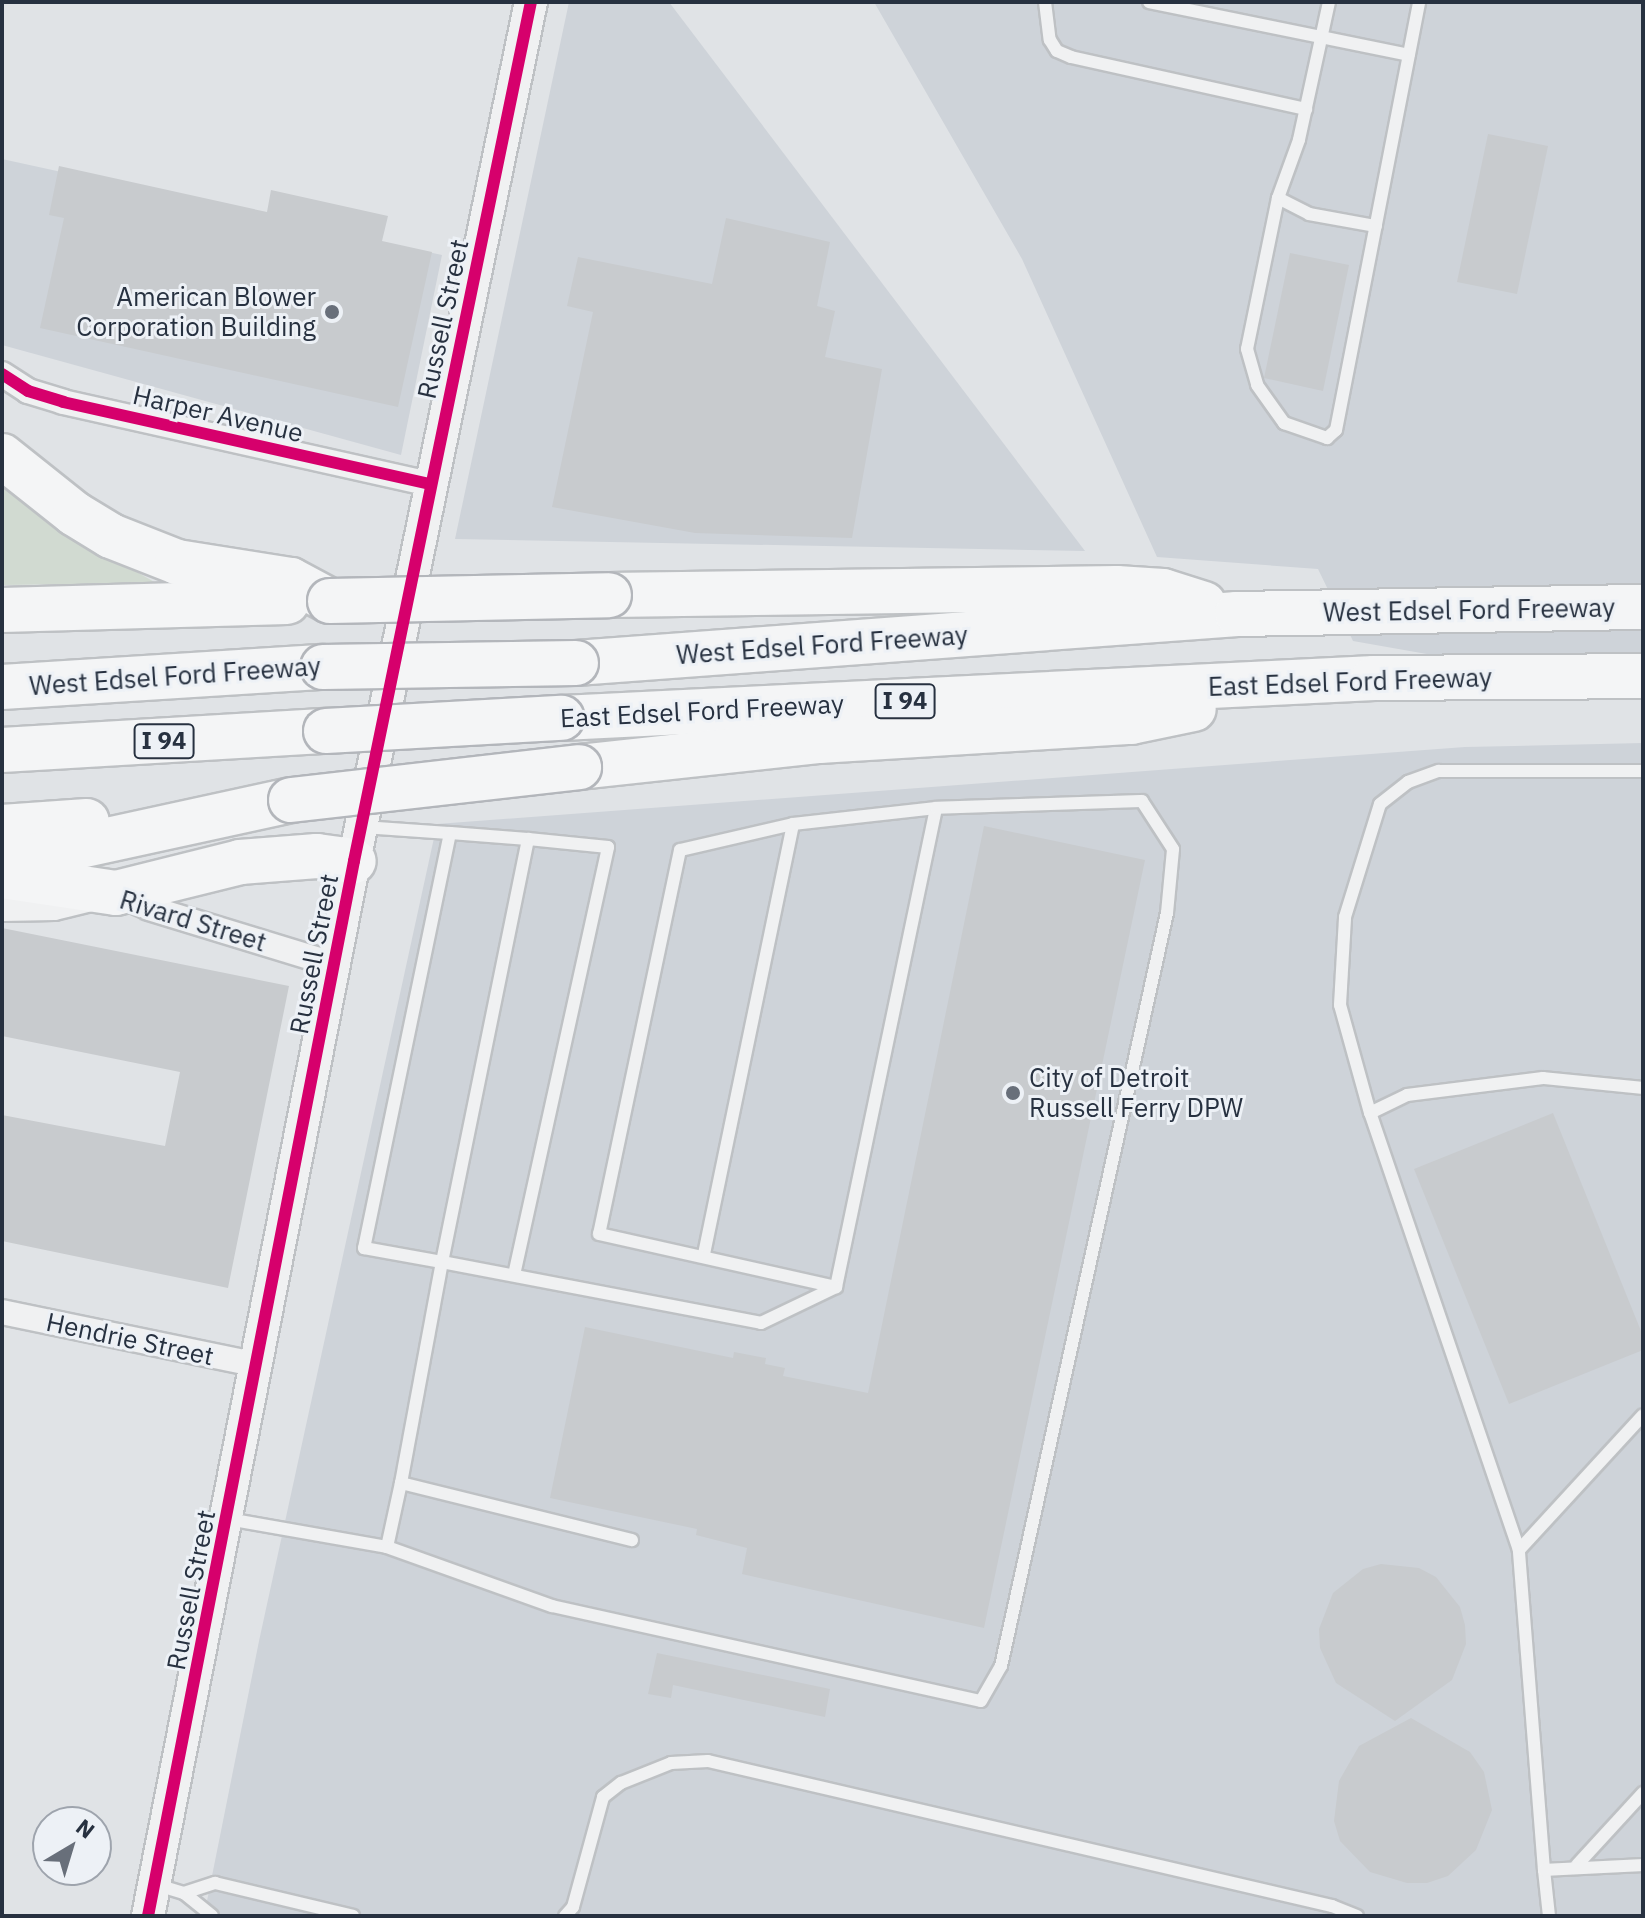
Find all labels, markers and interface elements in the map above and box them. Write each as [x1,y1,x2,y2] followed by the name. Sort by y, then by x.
[411,236,475,402] street label: Russell Street
[76,281,316,342] place label: American Blower Corporation Building
[323,303,341,321] marker: American Blower Corporation Building
[130,379,306,449] street label: Harper Avenue
[1323,592,1615,628] street label: West Edsel Ford Freeway
[675,619,969,671] street label: West Edsel Ford Freeway
[28,650,322,702] street label: West Edsel Ford Freeway
[1207,661,1493,703] street label: East Edsel Ford Freeway
[873,681,937,721] road number: I 94
[559,688,845,734] street label: East Edsel Ford Freeway
[132,721,196,761] road number: I 94
[283,871,345,1037] street label: Russell Street
[116,884,270,958] street label: Rivard Street
[1029,1062,1243,1124] place label: City of Detroit Russell Ferry DPW
[1004,1084,1022,1102] marker: City of Detroit Russell Ferry DPW
[43,1306,217,1372] street label: Hendrie Street
[160,1507,222,1673] street label: Russell Street
[32,1806,112,1886] north arrow
[71,1812,101,1845] text: N

